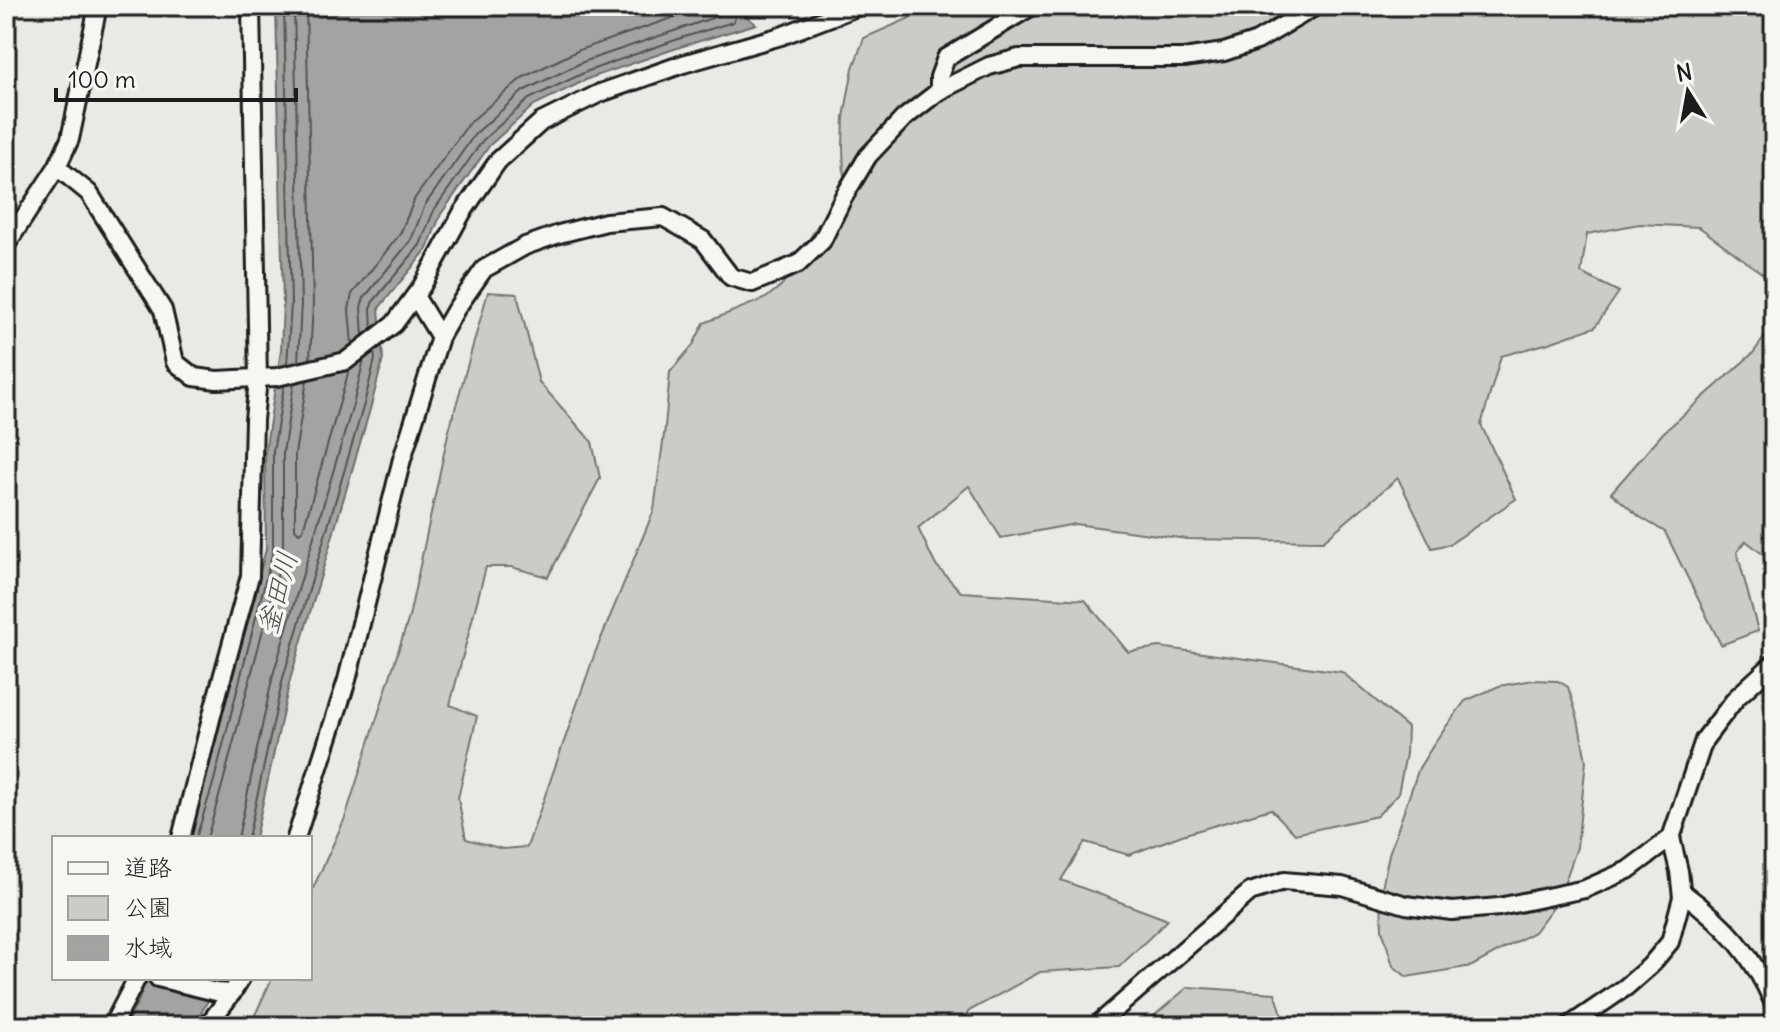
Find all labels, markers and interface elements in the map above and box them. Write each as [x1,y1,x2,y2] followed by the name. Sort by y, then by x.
[56,52,296,102] scale bar
[1648,52,1728,132] north arrow
[1674,57,1694,88] text: N
[68,64,136,94] text: 100 m
[249,548,305,638] water label: 釜田川
[52,836,312,980] legend
[124,852,172,882] text: 道路
[124,892,172,922] text: 公園
[124,932,172,962] text: 水域

